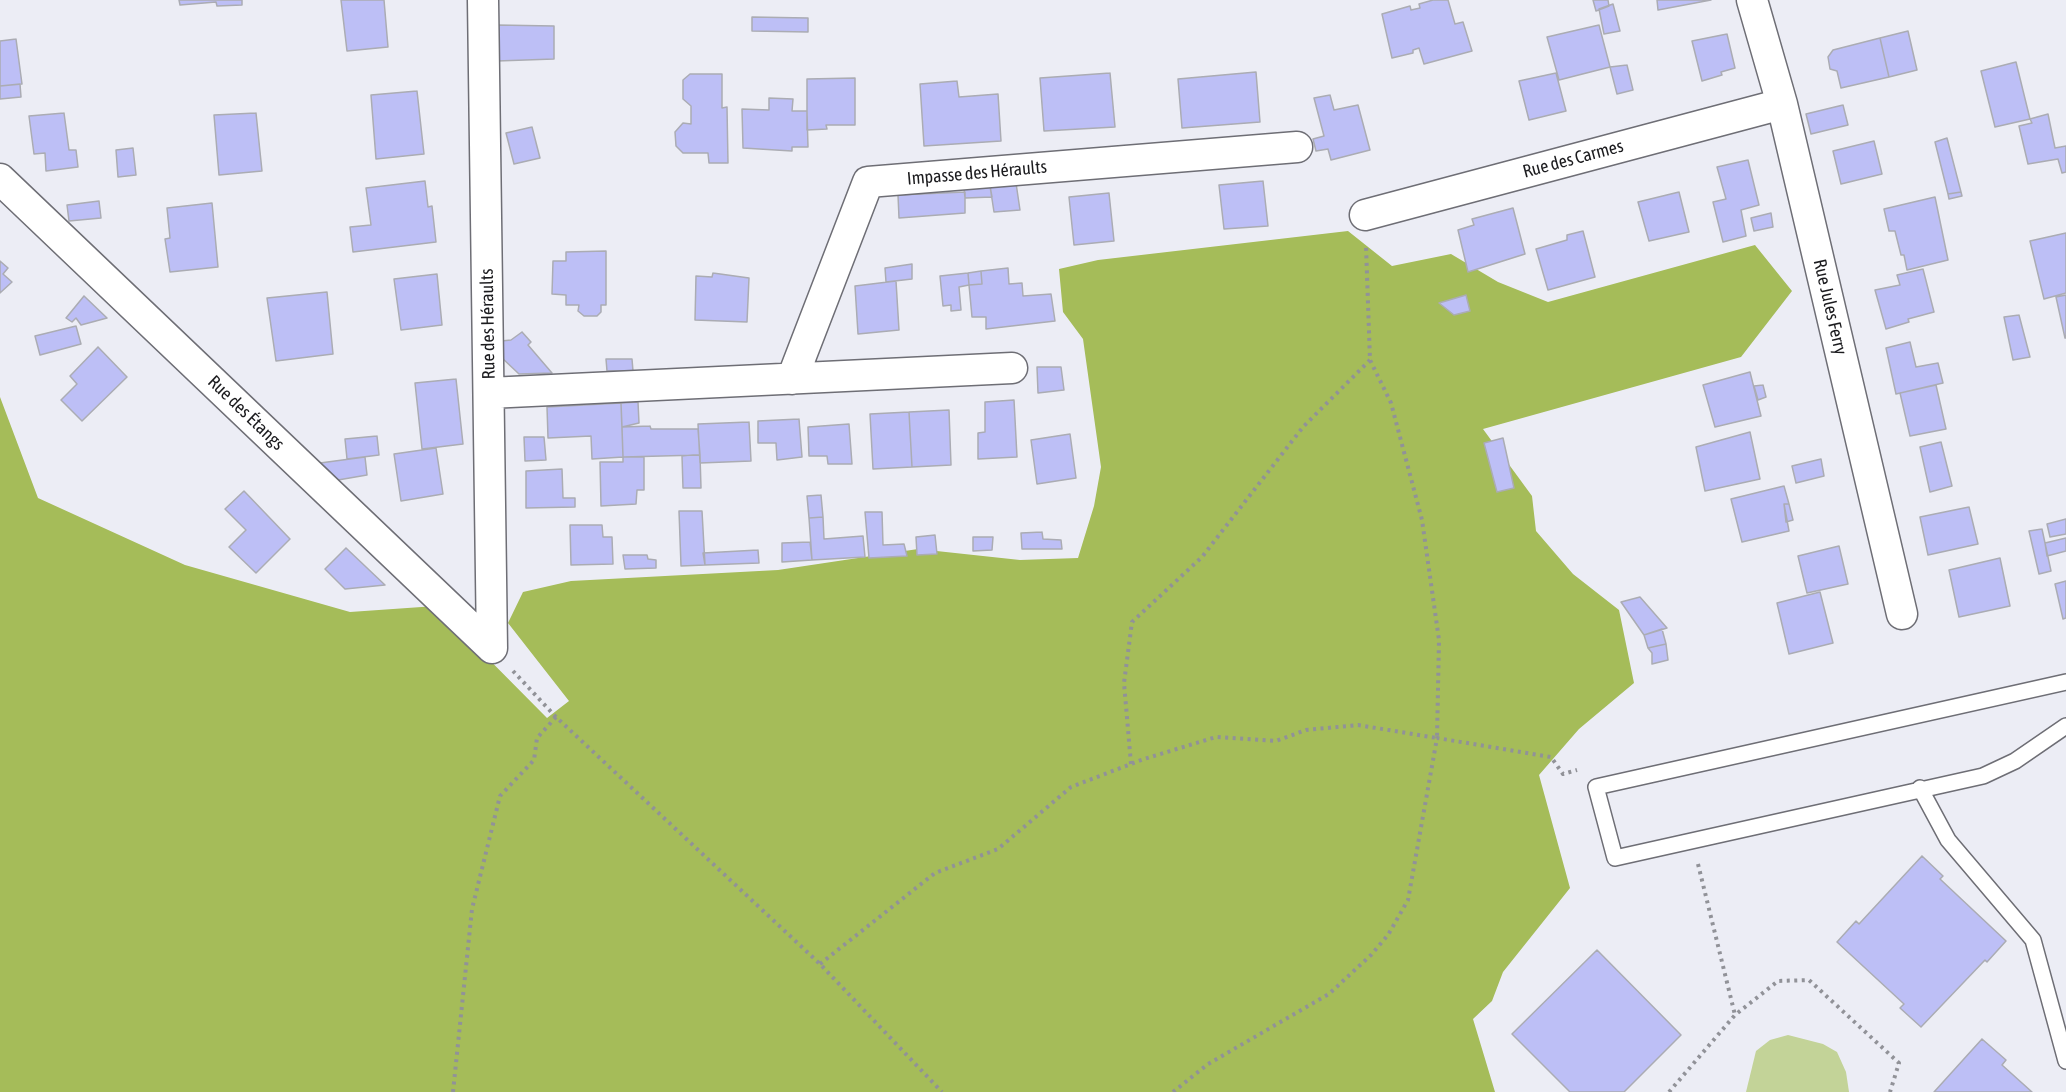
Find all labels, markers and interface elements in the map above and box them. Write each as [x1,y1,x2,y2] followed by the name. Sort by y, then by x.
[1520,135,1626,183] street label: Rue des Carmes
[906,156,1048,190] street label: Impasse des Héraults
[1809,257,1851,357] street label: Rue Jules Ferry
[476,268,500,380] street label: Rue des Héraults
[203,371,289,455] street label: Rue des Étangs

